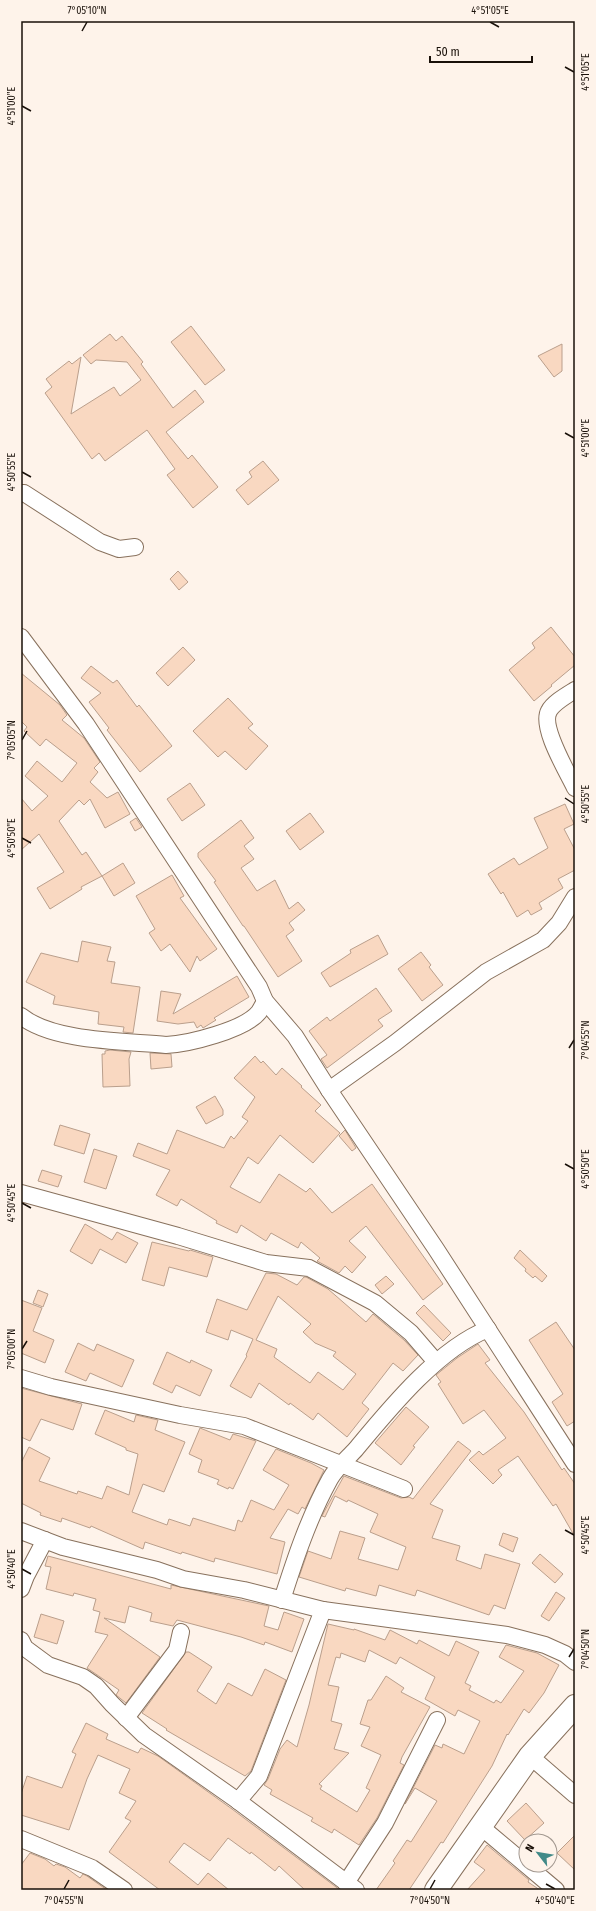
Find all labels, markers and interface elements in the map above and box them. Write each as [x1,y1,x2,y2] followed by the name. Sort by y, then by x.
[67,5,107,17] text: 7°05'10"N
[471,5,509,17] text: 4°51'05"E
[430,38,532,64] scale bar
[436,45,460,59] text: 50 m
[580,53,592,91] text: 4°51'05"E
[6,87,18,125] text: 4°51'00"E
[580,419,592,457] text: 4°51'00"E
[6,452,18,491] text: 4°50'55"E
[6,720,18,760] text: 7°05'05"N
[580,784,592,823] text: 4°50'55"E
[6,818,18,858] text: 4°50'50"E
[580,1020,592,1060] text: 7°04'55"N
[580,1149,592,1189] text: 4°50'50"E
[6,1184,18,1222] text: 4°50'45"E
[6,1329,18,1369] text: 7°05'00"N
[580,1516,592,1554] text: 4°50'45"E
[6,1549,18,1589] text: 4°50'40"E
[580,1629,592,1669] text: 7°04'50"N
[518,1833,558,1873] north arrow
[523,1842,537,1854] text: N
[44,1895,84,1907] text: 7°04'55"N
[410,1895,450,1907] text: 7°04'50"N
[535,1895,575,1907] text: 4°50'40"E

